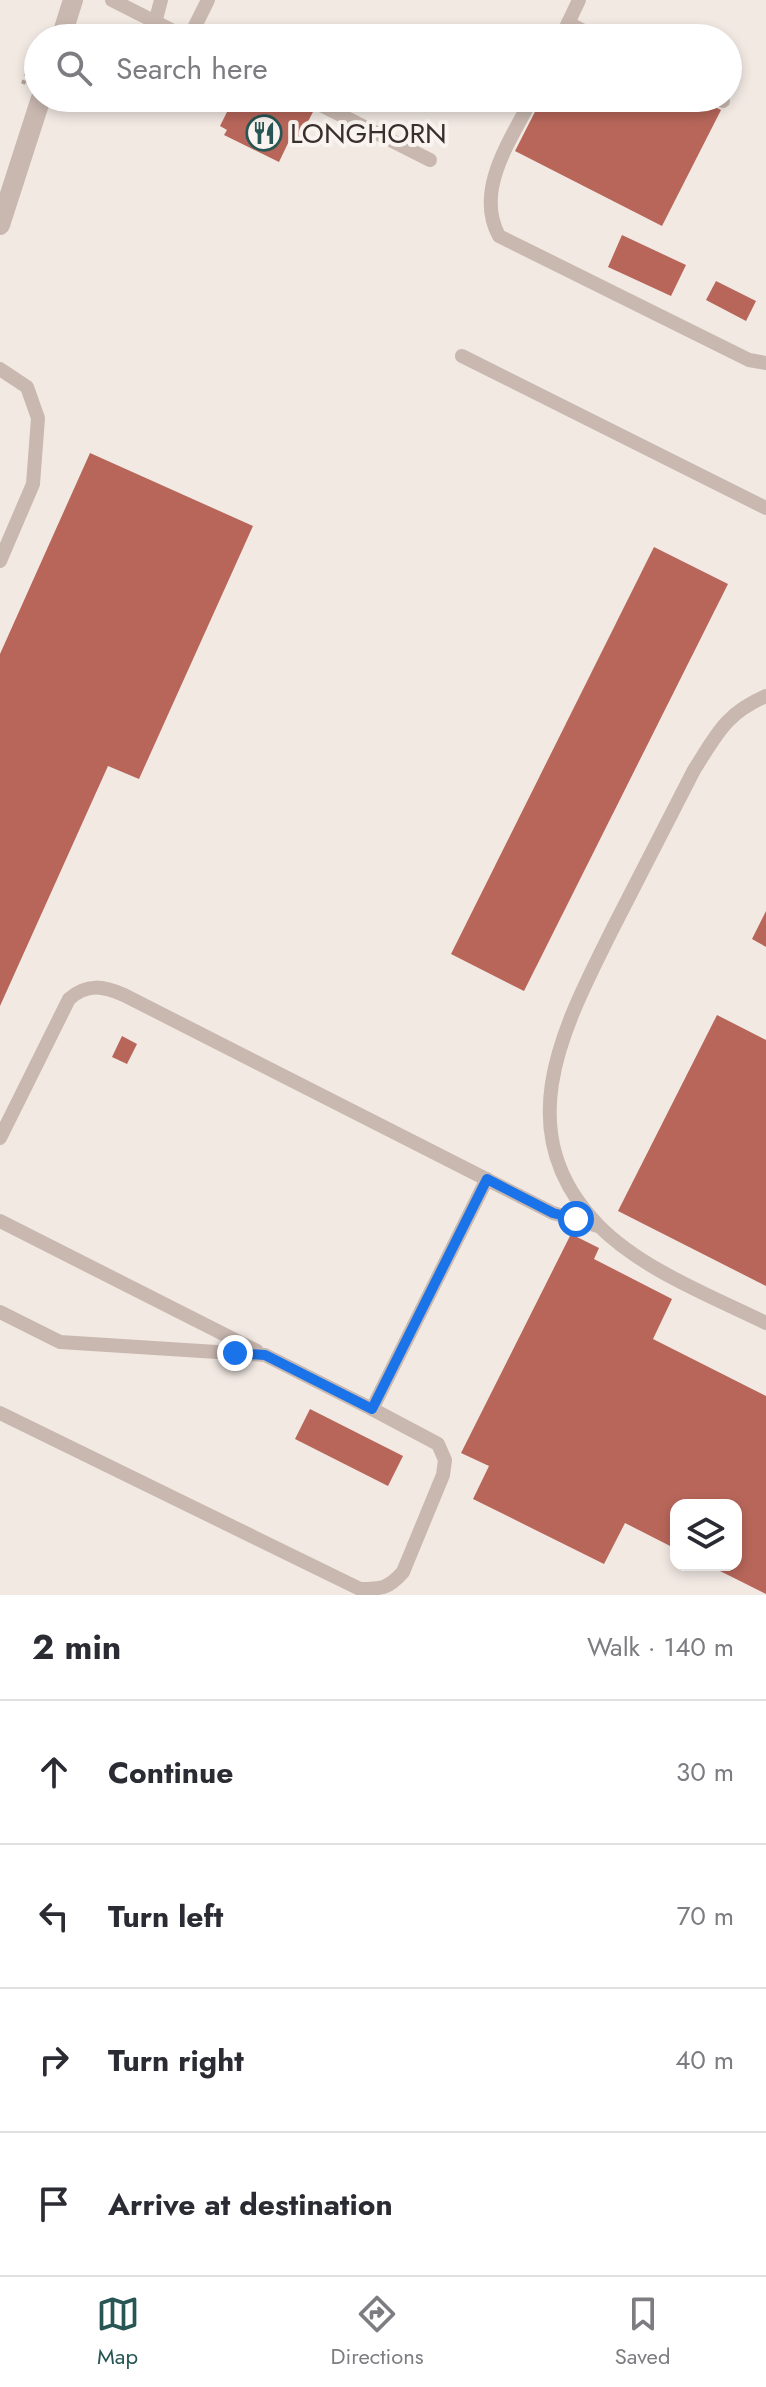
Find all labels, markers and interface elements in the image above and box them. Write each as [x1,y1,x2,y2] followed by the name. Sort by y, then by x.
[24,24,742,112] search box
[52,46,96,90] icon: search
[116,47,268,90] text: Search here
[290,113,447,154] place label: LONGHORN
[245,114,283,152] restaurant icon: LONGHORN
[558,1201,594,1237] route start
[217,1335,253,1371] route end
[670,1499,742,1571] map controls
[670,1499,742,1571] button: layers
[32,1623,121,1672] text: 2 min
[587,1628,734,1666] text: Walk · 140 m
[32,1750,76,1794] icon: ahead
[108,1751,234,1794] text: Continue
[676,1753,734,1791] text: 30 m
[32,1894,76,1938] icon: left
[108,1895,223,1938] text: Turn left
[677,1897,734,1935] text: 70 m
[32,2038,76,2082] icon: right
[108,2039,244,2082] text: Turn right
[675,2041,734,2079] text: 40 m
[32,2182,76,2226] icon: arrive
[108,2183,393,2226] text: Arrive at destination
[96,2292,140,2372] tab: Map
[331,2292,424,2372] tab: Directions
[615,2292,670,2372] tab: Saved

